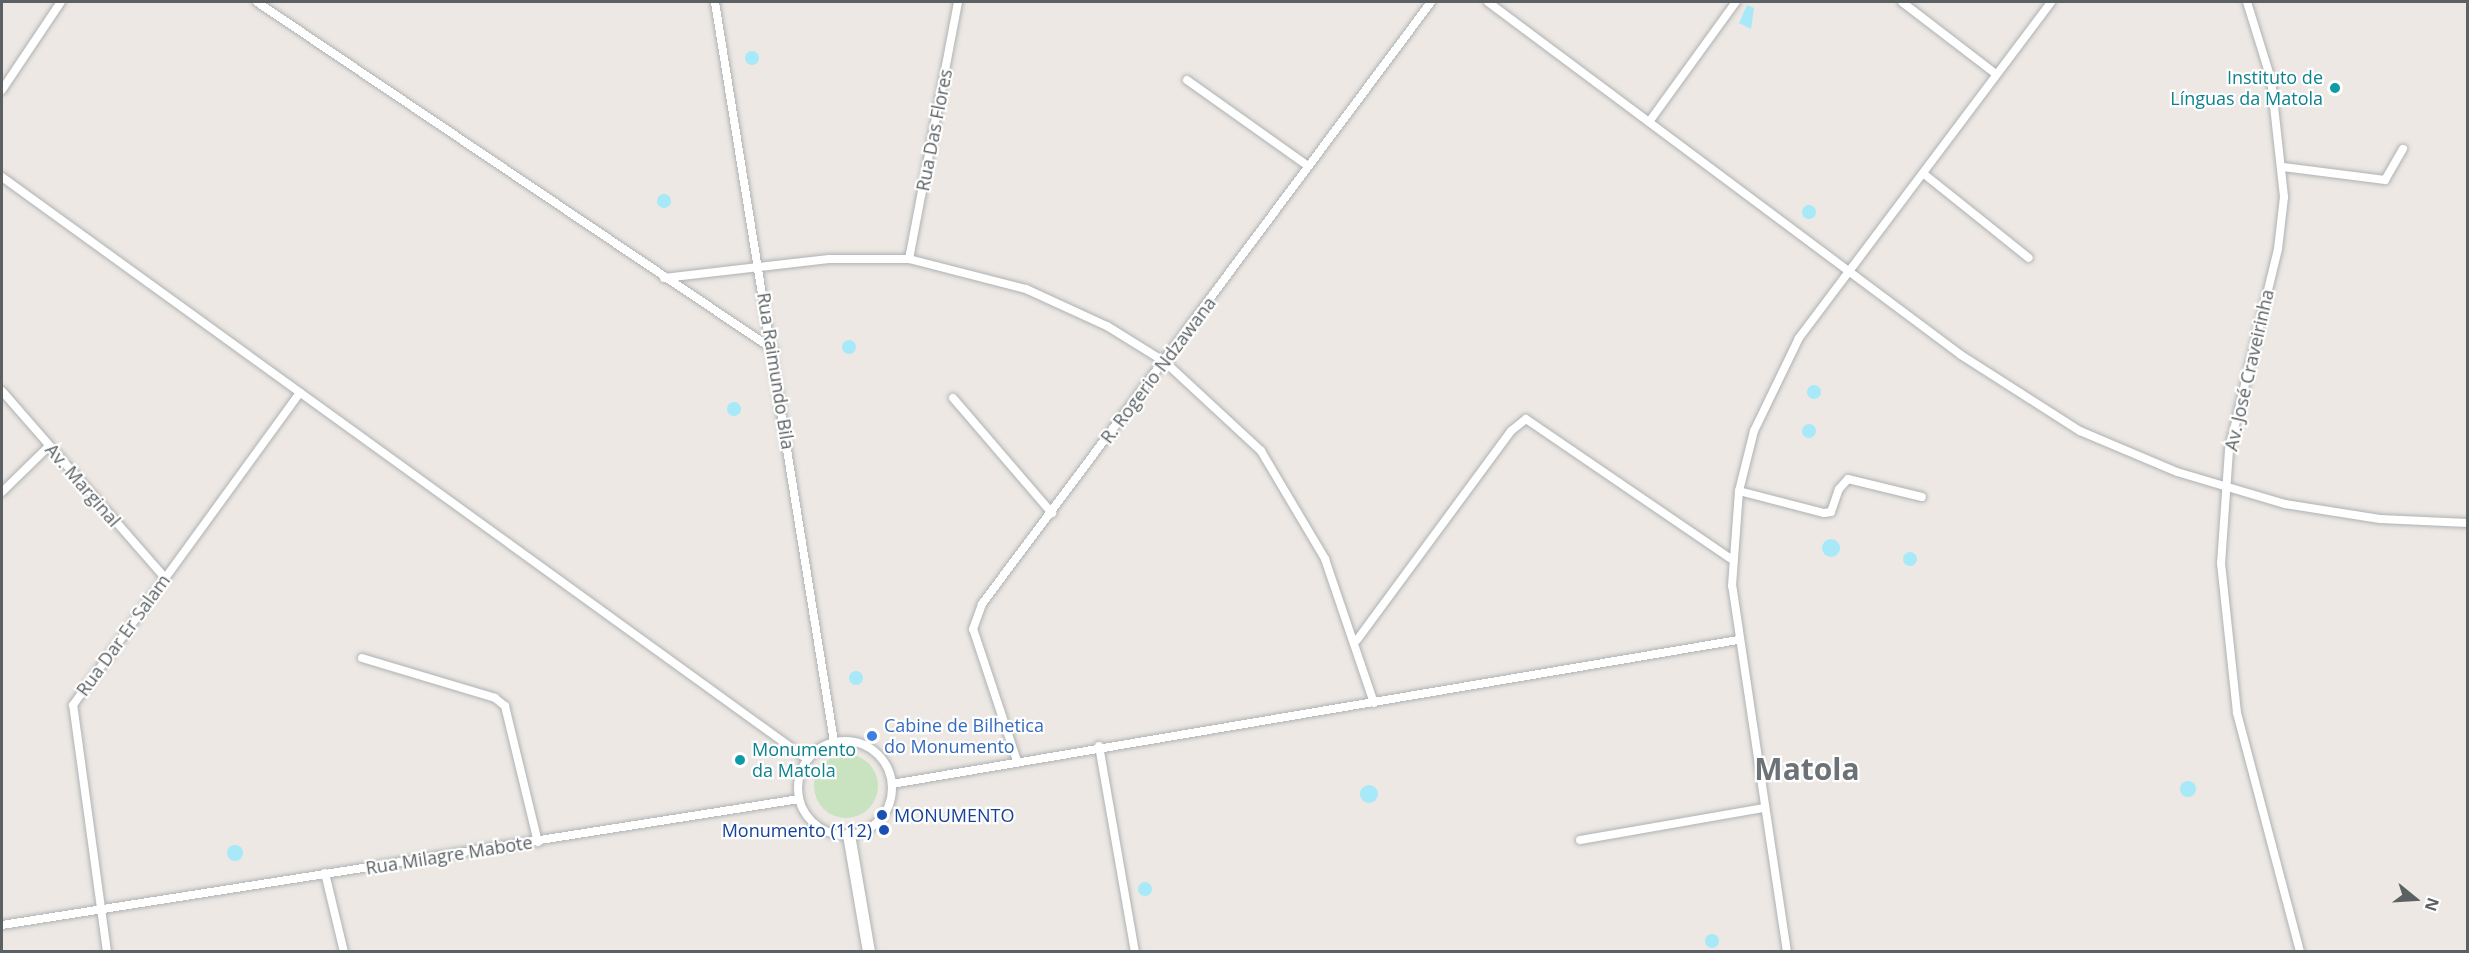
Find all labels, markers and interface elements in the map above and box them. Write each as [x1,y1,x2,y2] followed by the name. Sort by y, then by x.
[912,67,956,193] street label: Rua Das Flores
[2170,67,2323,110] place label: Instituto de Línguas da Matola
[2328,81,2342,95] marker: Instituto de Línguas da Matola
[2220,287,2278,453] street label: Av. José Craveirinha
[753,291,799,451] street label: Rua Raimundo Bila
[1096,293,1220,447] street label: R. Rogerio Ndzawana
[41,439,125,531] street label: Av. Marginal
[72,570,174,700] street label: Rua Dar Er Salam
[884,715,1044,758] place label: Cabine de Bilhetica do Monumento
[865,729,879,743] marker: Cabine de Bilhetica do Monumento
[752,739,856,782] place label: Monumento da Matola
[1754,751,1860,787] district label: Matola
[733,753,747,767] marker: Monumento da Matola
[894,804,1015,826] place label: MONUMENTO
[875,808,889,822] marker: MONUMENTO
[722,819,872,841] place label: Monumento (112)
[877,823,891,837] marker: Monumento (112)
[364,831,534,879] street label: Rua Milagre Mabote
[2385,869,2445,929] north arrow
[2420,895,2445,914] text: N

